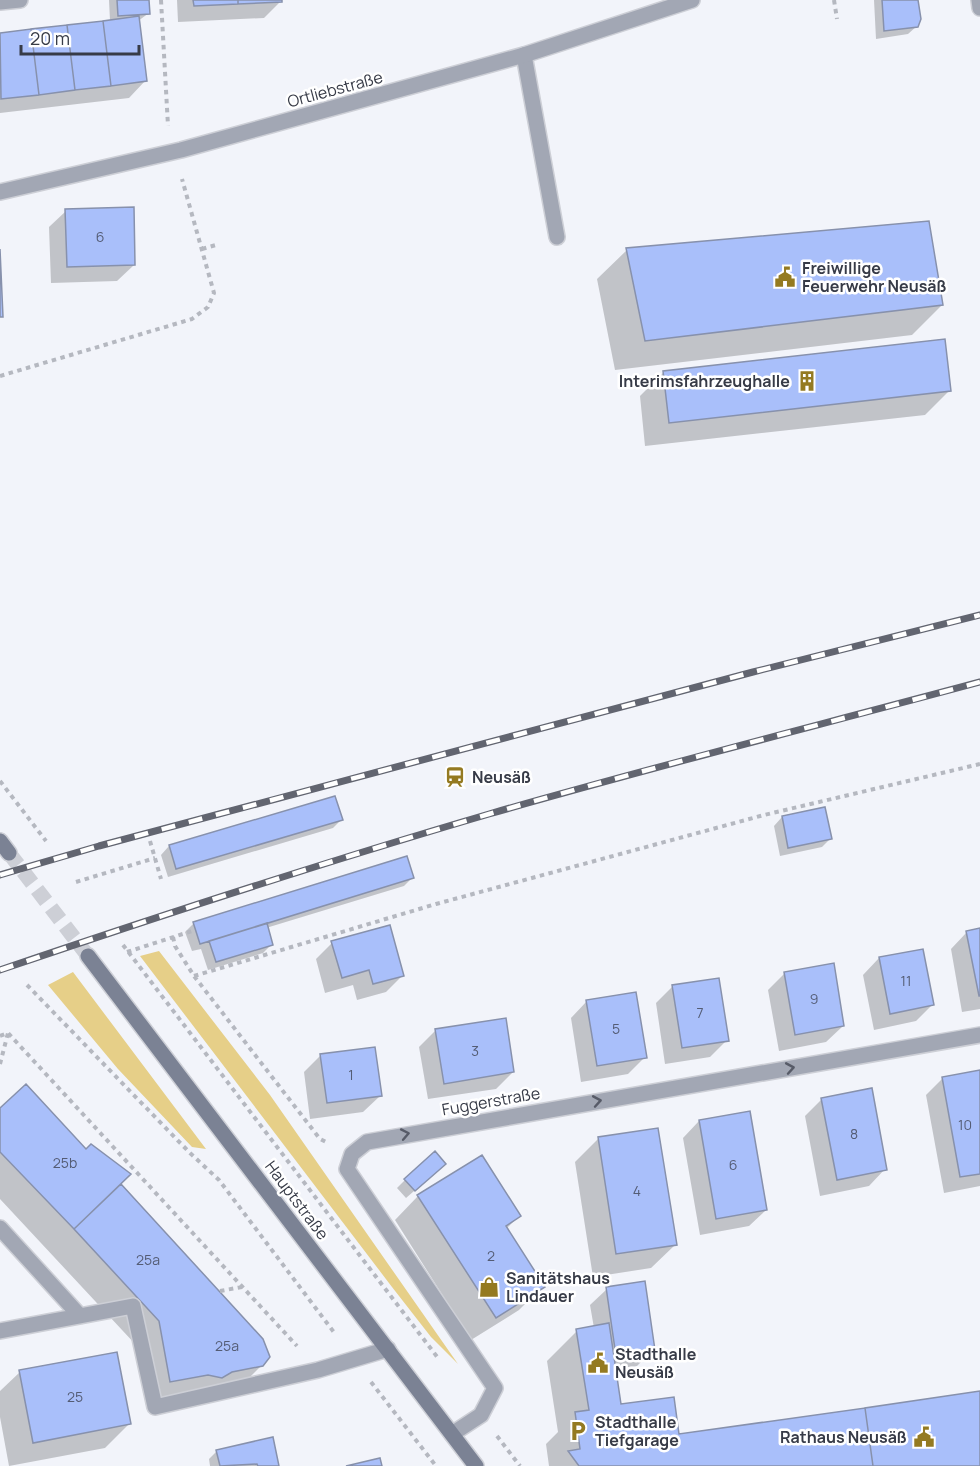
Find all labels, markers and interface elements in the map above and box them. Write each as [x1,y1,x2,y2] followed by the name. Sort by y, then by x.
[21,18,140,56] scale bar
[30,26,70,50] text: 20 m
[285,66,385,112] street label: Ortliebstraße
[96,227,104,246] house number: 6
[802,257,947,297] place label: Freiwillige Feuerwehr Neusäß
[773,265,797,289] public building icon: Freiwillige Feuerwehr Neusäß
[795,369,819,393] building icon: Interimsfahrzeughalle
[619,370,790,392] place label: Interimsfahrzeughalle
[443,765,467,789] station icon: Neusäß
[472,766,531,788] place label: Neusäß
[901,971,911,990] house number: 11
[810,989,818,1008] house number: 9
[696,1003,704,1022] house number: 7
[612,1019,620,1038] house number: 5
[471,1041,479,1060] house number: 3
[784,1062,794,1075] one-way arrow
[348,1065,354,1084] house number: 1
[440,1082,542,1120] street label: Fuggerstraße
[592,1095,602,1108] one-way arrow
[958,1115,972,1134] house number: 10
[850,1124,858,1143] house number: 8
[400,1128,410,1141] one-way arrow
[53,1153,77,1172] house number: 25b
[729,1155,737,1174] house number: 6
[260,1156,334,1244] street label: Hauptstraße
[633,1181,641,1200] house number: 4
[487,1246,495,1265] house number: 2
[136,1250,160,1269] house number: 25a
[506,1267,610,1307] place label: Sanitätshaus Lindauer
[477,1275,501,1299] shop icon: Sanitätshaus Lindauer
[215,1336,239,1355] house number: 25a
[615,1343,697,1383] place label: Stadthalle Neusäß
[586,1351,610,1375] public building icon: Stadthalle Neusäß
[67,1387,83,1406] house number: 25
[595,1411,679,1451] place label: Stadthalle Tiefgarage
[566,1419,590,1443] parking icon: Stadthalle Tiefgarage
[912,1425,936,1449] public building icon: Rathaus Neusäß
[780,1426,907,1448] place label: Rathaus Neusäß

